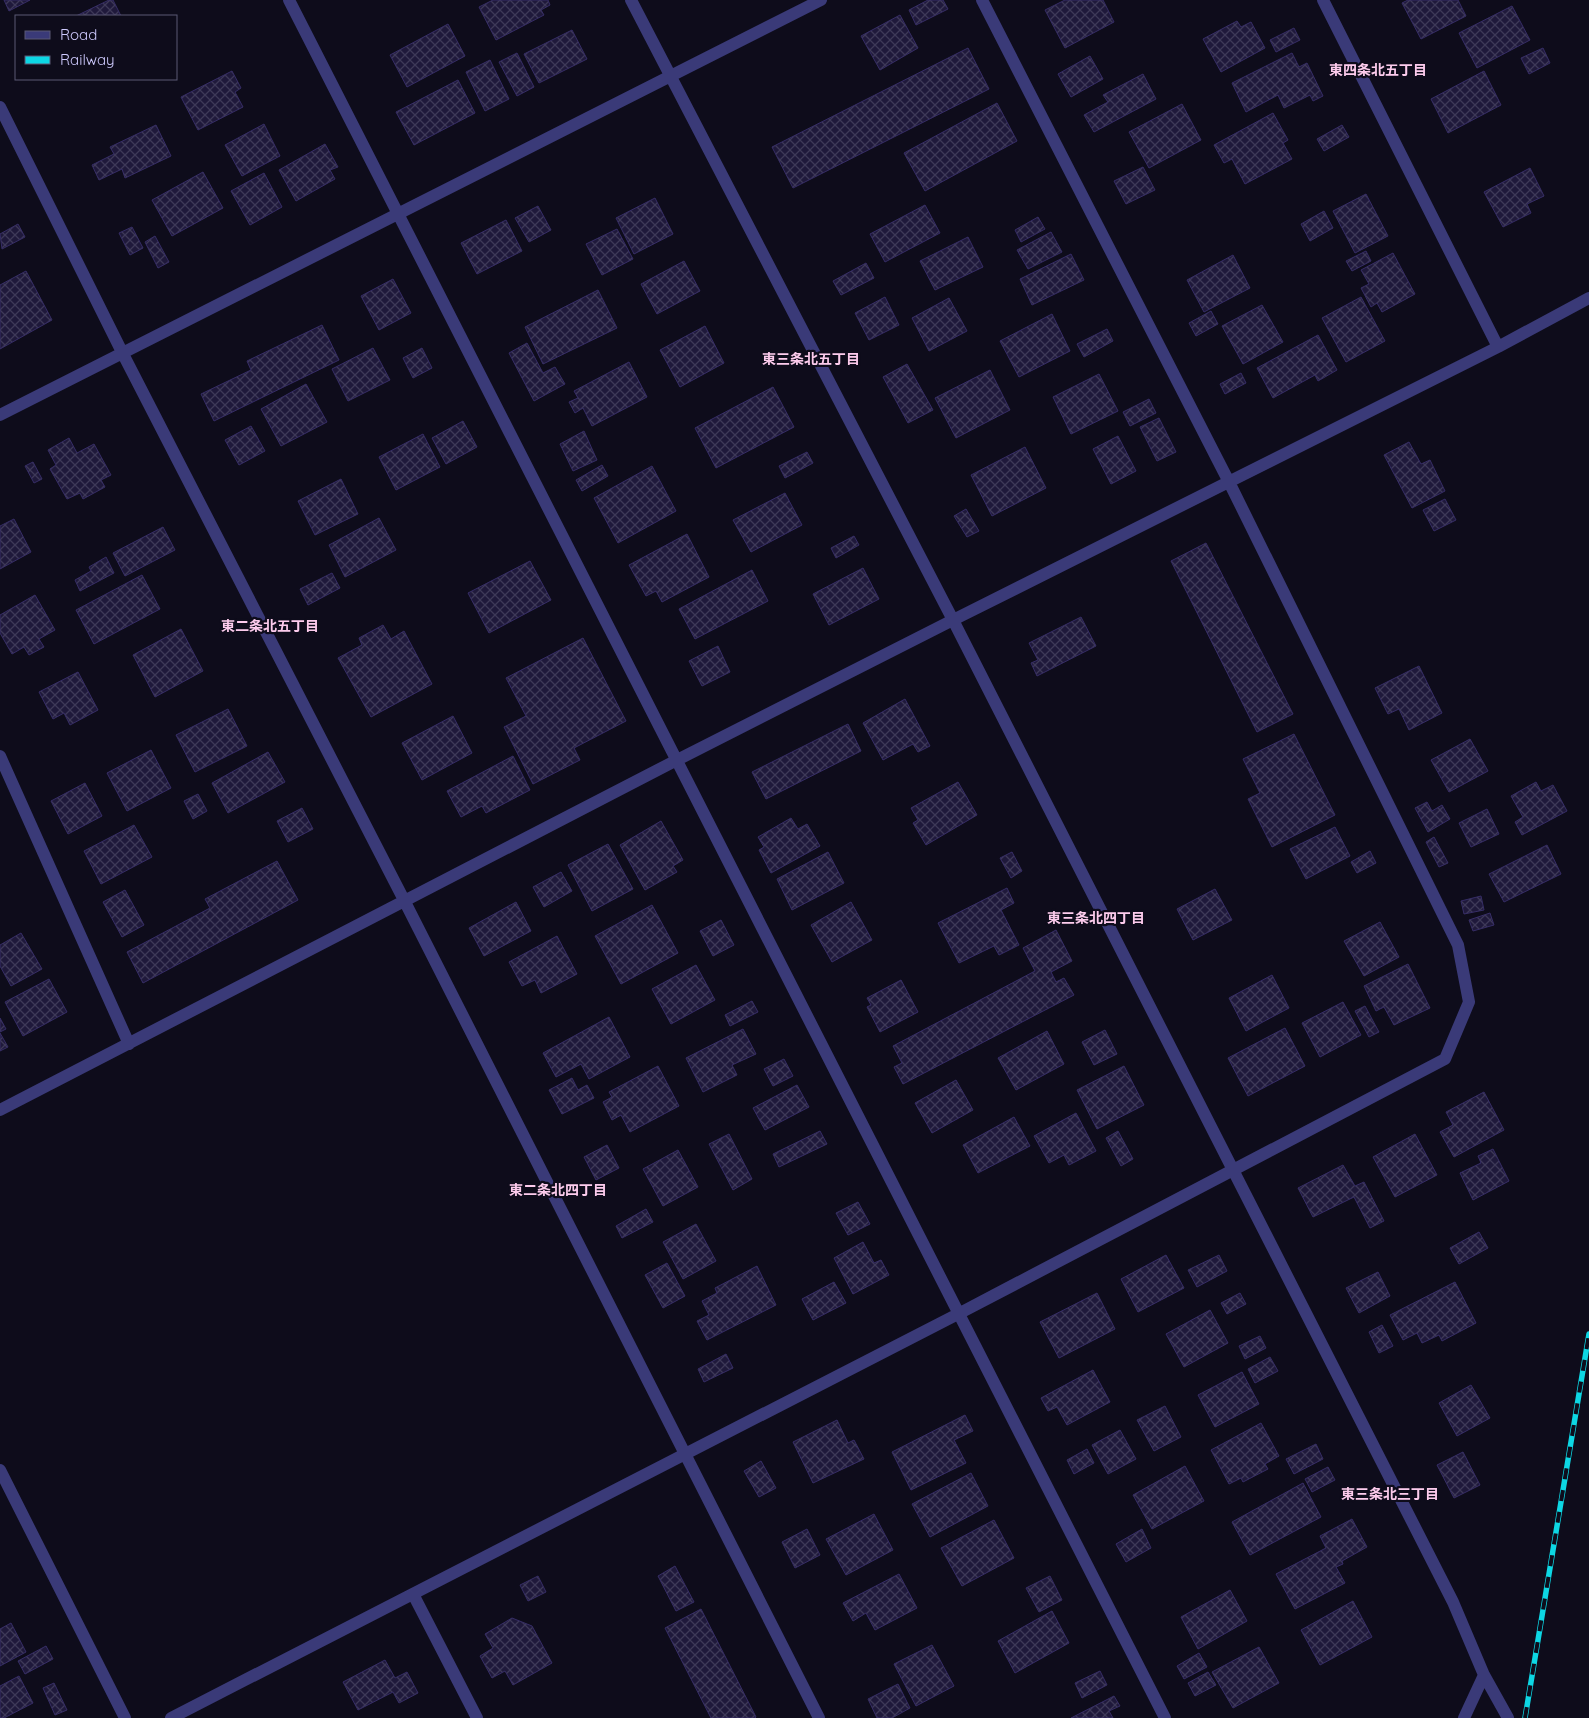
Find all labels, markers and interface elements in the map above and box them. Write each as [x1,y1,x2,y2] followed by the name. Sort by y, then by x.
[15,15,178,80] legend
[60,25,97,44] text: Road
[60,50,115,69] text: Railway
[1329,61,1427,79] district label: 東四条北五丁目
[762,350,860,368] district label: 東三条北五丁目
[221,617,319,635] district label: 東二条北五丁目
[1047,909,1145,927] district label: 東三条北四丁目
[509,1181,607,1199] district label: 東二条北四丁目
[1341,1485,1439,1503] district label: 東三条北三丁目

